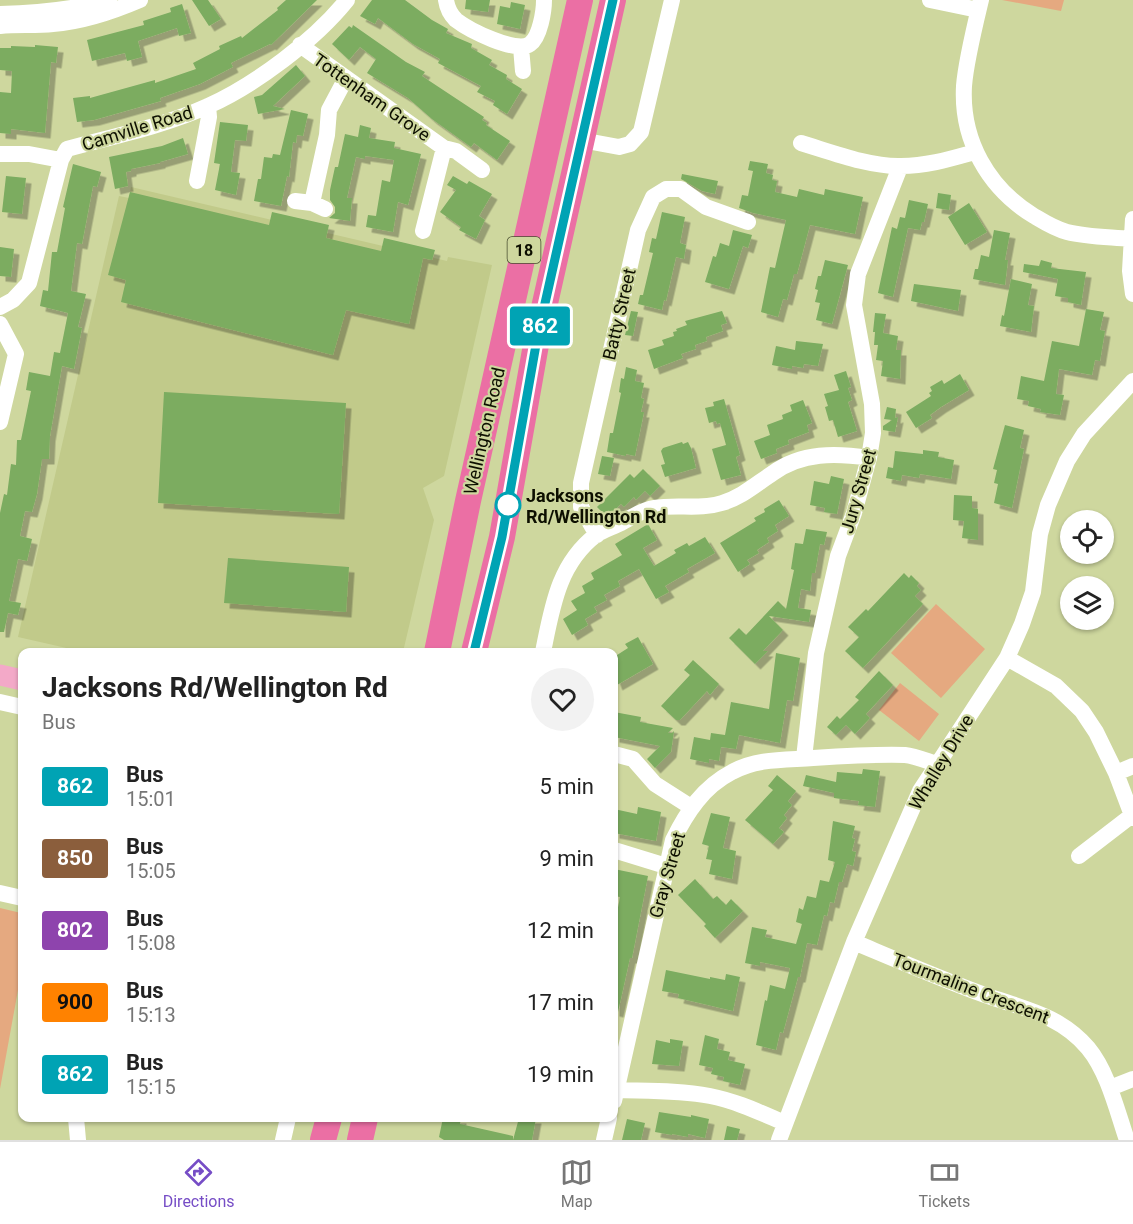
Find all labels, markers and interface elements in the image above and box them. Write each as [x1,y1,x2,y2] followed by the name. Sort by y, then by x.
[310,49,434,145] street label: Tottenham Grove
[79,101,195,155] street label: Camville Road
[508,237,540,263] road number: 18
[598,266,640,362] street label: Batty Street
[506,306,574,346] line badge: 862
[522,314,558,338] text: 862
[459,365,509,497] street label: Wellington Road
[836,446,880,536] street label: Jury Street
[526,485,666,527] place label: Jacksons Rd/Wellington Rd
[495,492,521,518] marker: Jacksons Rd/Wellington Rd
[1060,510,1114,630] map controls
[1060,510,1114,564] button: locate
[1060,576,1114,630] button: layers
[531,668,594,731] button: heart
[42,671,388,704] text: Jacksons Rd/Wellington Rd
[42,710,76,734] text: Bus
[904,711,978,813] street label: Whalley Drive
[126,762,164,787] text: Bus
[57,774,93,798] text: 862
[539,774,594,799] text: 5 min
[126,787,176,811] text: 15:01
[645,830,689,920] street label: Gray Street
[126,834,164,859] text: Bus
[57,846,93,870] text: 850
[539,846,594,871] text: 9 min
[126,859,176,883] text: 15:05
[126,906,164,931] text: Bus
[57,918,93,942] text: 802
[527,918,594,943] text: 12 min
[126,931,176,955] text: 15:08
[890,949,1052,1028] street label: Tourmaline Crescent
[126,978,164,1003] text: Bus
[57,990,93,1014] text: 900
[527,990,594,1015] text: 17 min
[126,1003,176,1027] text: 15:13
[126,1050,164,1075] text: Bus
[57,1062,93,1086] text: 862
[527,1062,594,1087] text: 19 min
[126,1075,176,1099] text: 15:15
[163,1156,235,1211] tab: Directions
[560,1156,593,1211] tab: Map
[919,1156,970,1211] tab: Tickets

